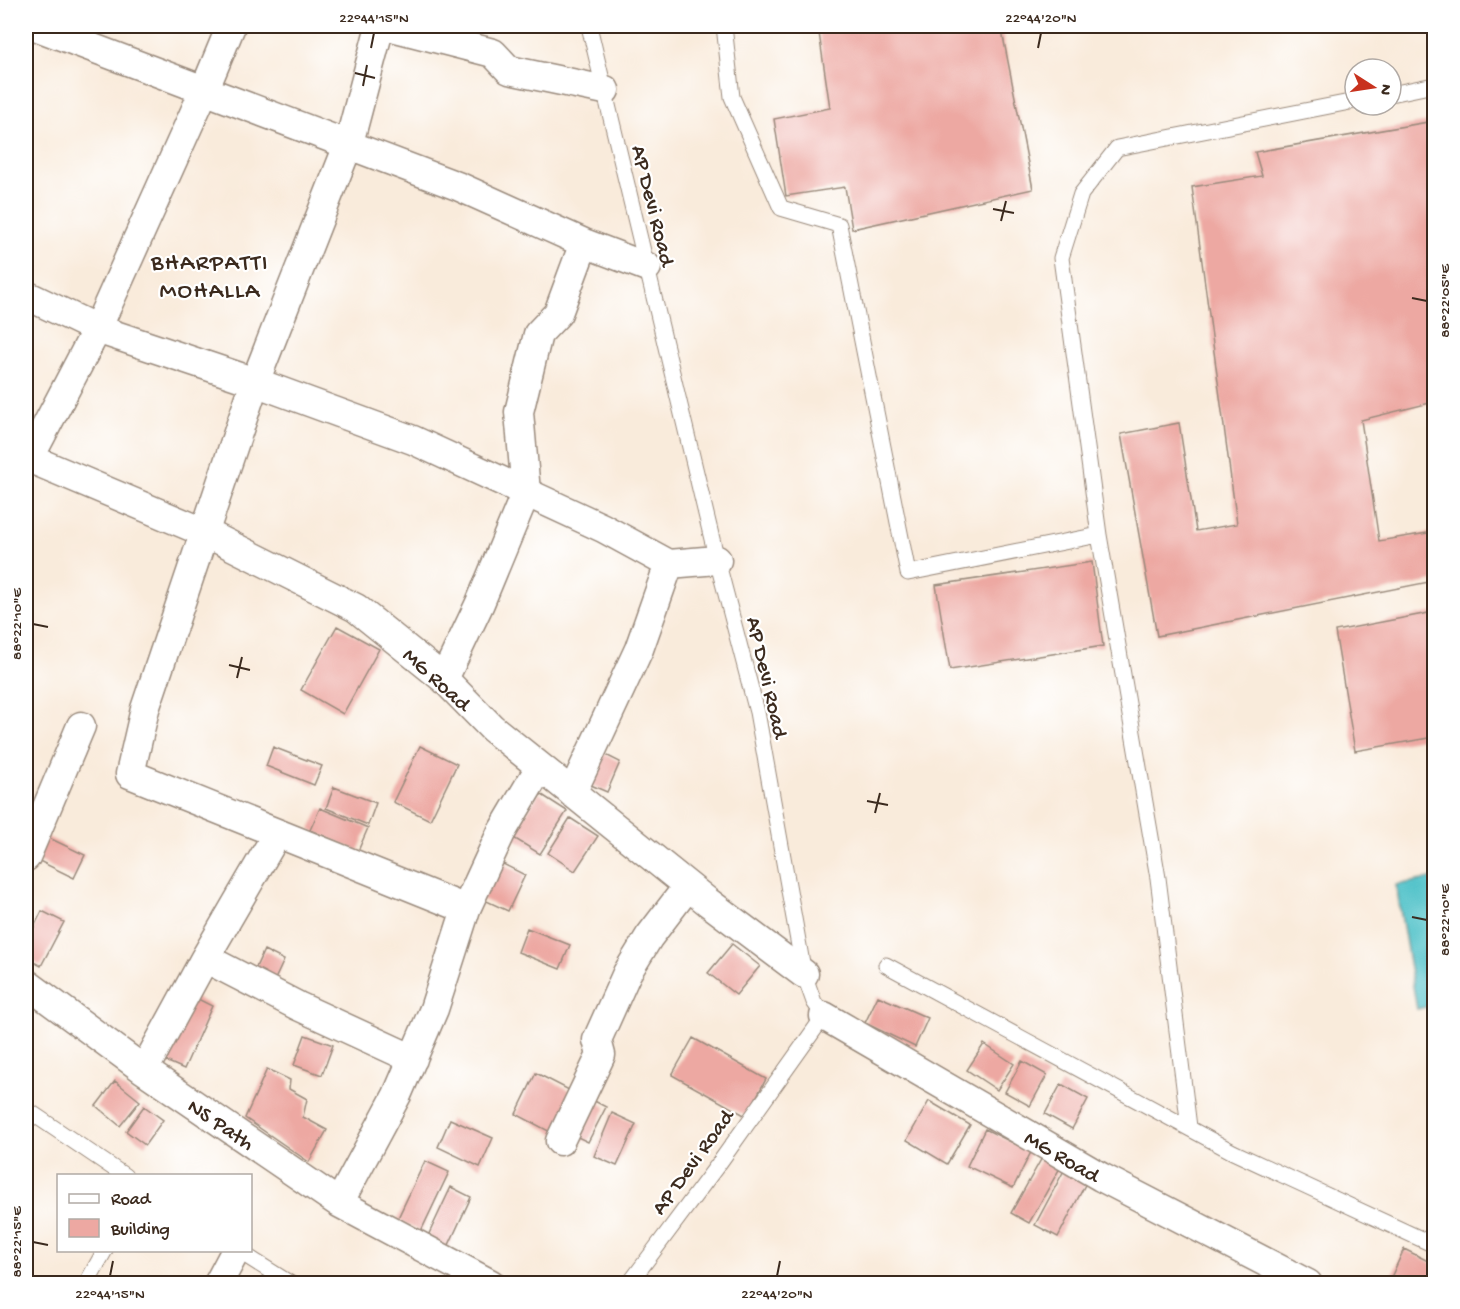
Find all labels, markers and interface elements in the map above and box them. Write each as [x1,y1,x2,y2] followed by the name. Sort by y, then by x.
[339,10,409,28] text: 22°44'15"N
[1005,10,1077,28] text: 22°44'20"N
[1343,57,1403,117] north arrow
[1374,82,1395,97] text: N
[624,143,679,271] street label: AP Devi Road
[150,250,269,307] district label: BHARPATTI MOHALLA
[1437,264,1455,338] text: 88°22'05"E
[9,587,27,660] text: 88°22'10"E
[739,615,792,743] street label: AP Devi Road
[396,644,476,720] street label: MG Road
[1437,883,1455,956] text: 88°22'10"E
[181,1095,258,1158] street label: NS Path
[647,1104,742,1221] street label: AP Devi Road
[1019,1127,1105,1191] street label: MG Road
[57,1174,252,1252] legend
[111,1190,152,1211] text: Road
[9,1206,27,1278] text: 88°22'15"E
[110,1220,170,1241] text: Building
[75,1286,145,1304] text: 22°44'15"N
[741,1286,813,1304] text: 22°44'20"N

